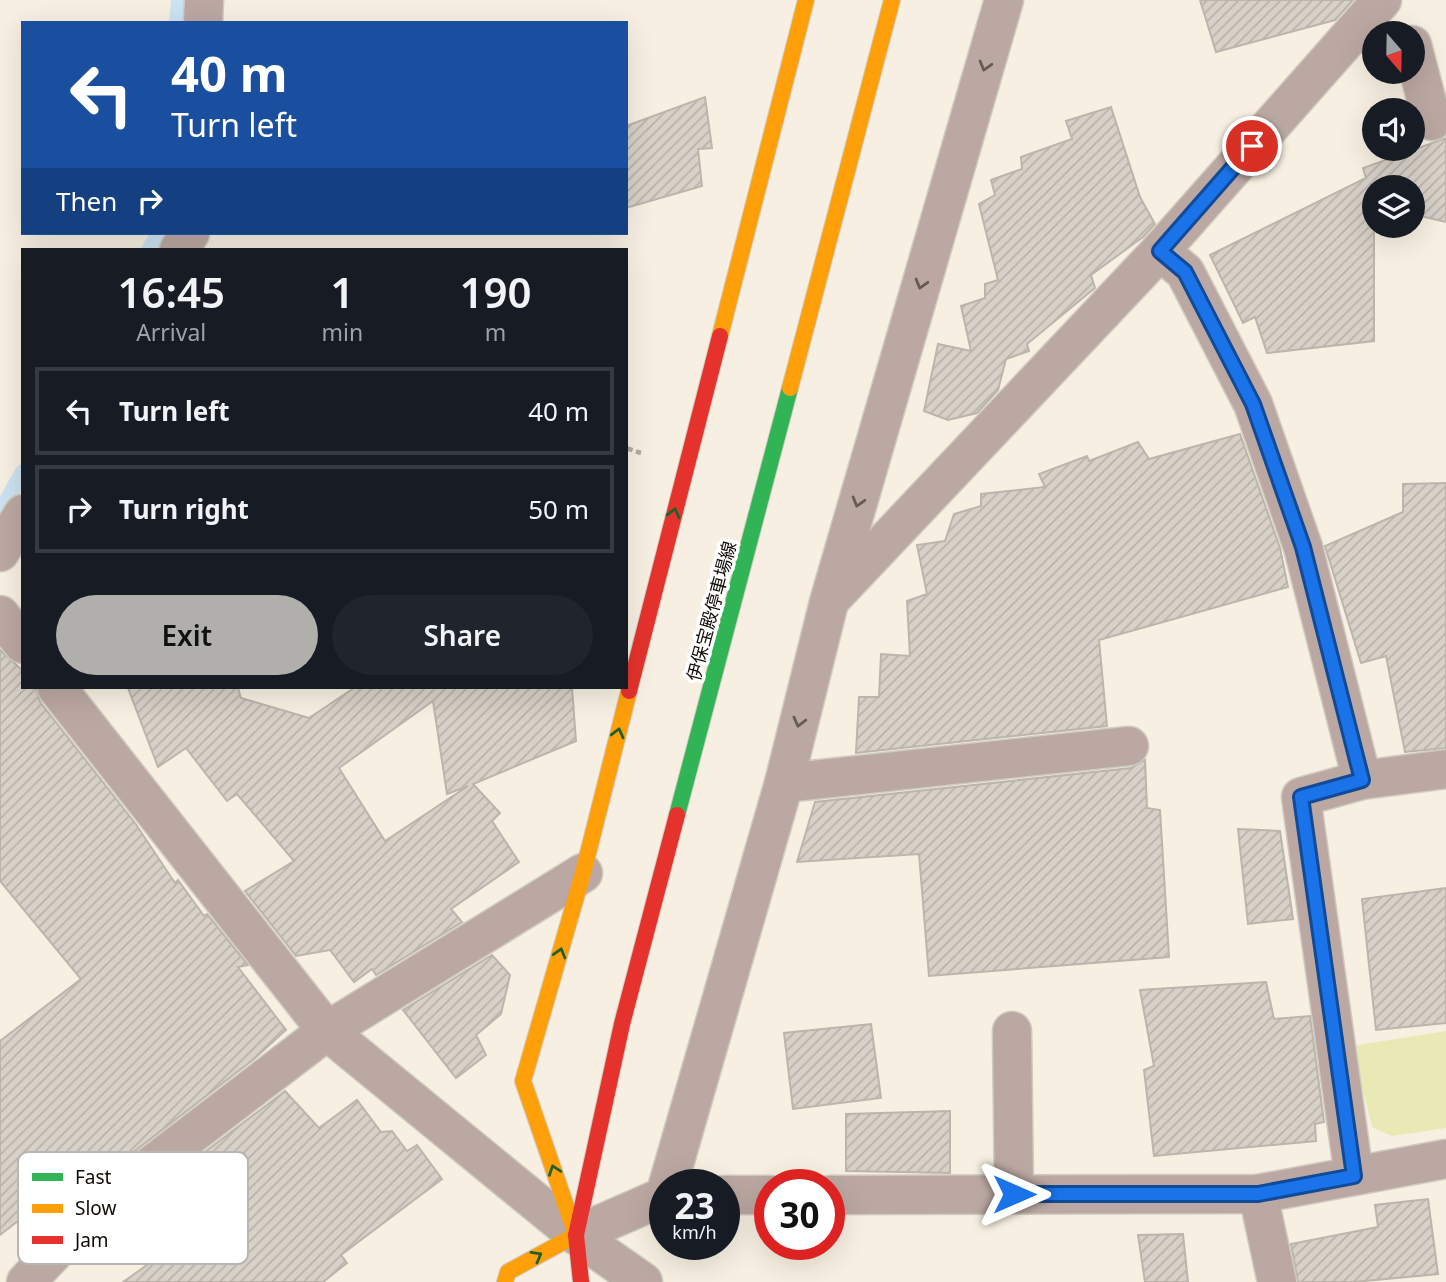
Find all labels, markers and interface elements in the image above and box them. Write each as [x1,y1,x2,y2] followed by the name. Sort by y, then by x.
[1362,21,1424,84] north arrow
[1362,21,1425,238] map controls
[171,40,288,106] text: 40 m
[56,49,147,140] icon: left
[979,59,994,71] one-way arrow
[1362,98,1425,161] button: sound
[171,103,297,146] text: Turn left
[1222,116,1282,176] pin
[1233,127,1271,165] icon: arrive
[1362,175,1425,238] button: layers
[131,182,169,220] icon: right
[56,183,117,219] text: Then
[117,263,225,320] text: 16:45
[330,263,354,320] text: 1
[460,263,532,320] text: 190
[915,278,930,290] one-way arrow
[136,316,206,348] text: Arrival
[321,316,363,348] text: min
[485,316,506,348] text: m
[60,392,98,430] icon: left
[119,393,230,429] text: Turn left
[528,393,589,429] text: 40 m
[60,490,98,528] icon: right
[119,491,249,527] text: Turn right
[528,491,589,527] text: 50 m
[851,496,866,508] one-way arrow
[666,507,680,519] one-way arrow
[681,538,741,684] street label: 伊保宝殿停車場線
[56,595,318,675] button: Exit
[332,595,593,675] button: Share
[793,716,807,728] one-way arrow
[610,727,624,739] one-way arrow
[551,947,566,959] one-way arrow
[18,1152,248,1264] legend
[977,1157,1051,1231] position arrow
[75,1164,112,1190] text: Fast
[548,1165,562,1177] one-way arrow
[754,1169,845,1260] speed limit sign: 30
[674,1182,715,1229] text: 23
[75,1195,116,1221] text: Slow
[672,1220,717,1244] text: km/h
[73,1227,109,1253] text: Jam
[530,1251,543,1264] one-way arrow

